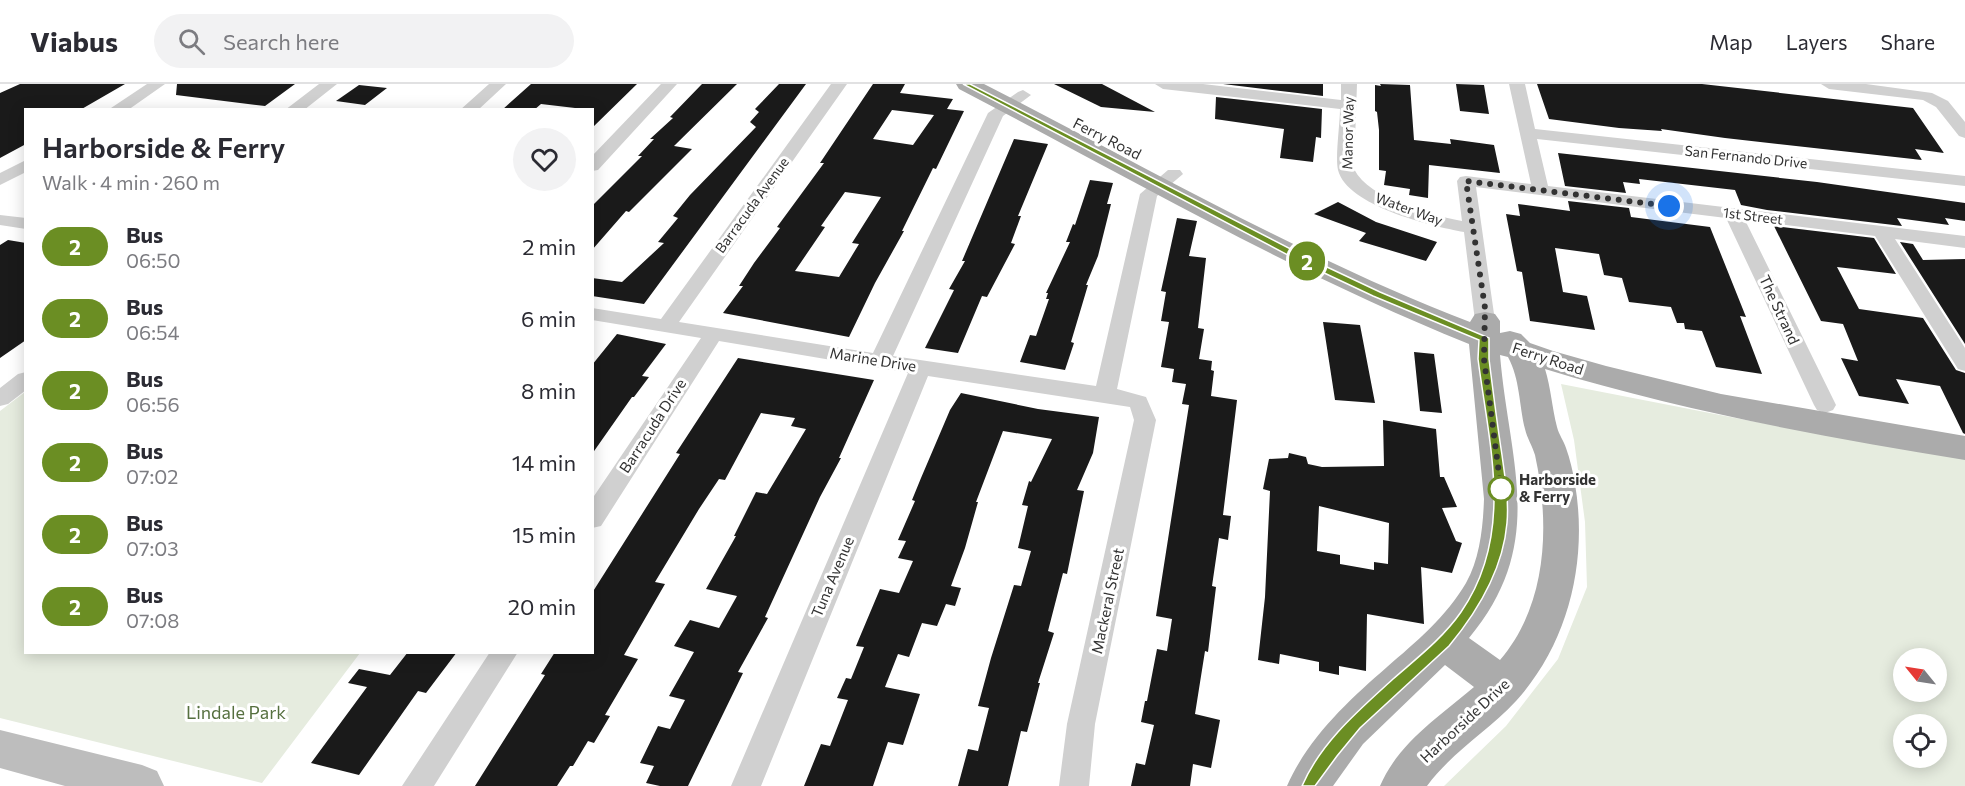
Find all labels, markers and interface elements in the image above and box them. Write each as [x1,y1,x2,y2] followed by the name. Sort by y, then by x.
[154,14,574,68] search box
[30,24,118,58] text: Viabus
[175,25,208,58] icon: search
[223,28,339,55] text: Search here
[1709,29,1753,54] text: Map
[1786,29,1848,54] text: Layers
[1881,29,1935,54] text: Share
[1338,96,1357,170] street label: Manor Way
[1070,113,1144,163] street label: Ferry Road
[513,128,576,191] button: heart
[42,130,285,164] text: Harborside & Ferry
[1684,142,1808,171] street label: San Fernando Drive
[711,154,792,256] street label: Barracuda Avenue
[42,170,220,194] text: Walk · 4 min · 260 m
[1373,189,1445,229] street label: Water Way
[1654,191,1684,221] your location
[1722,203,1784,228] street label: 1st Street
[126,221,163,248] text: Bus
[522,233,576,260] text: 2 min
[69,234,81,259] text: 2
[1288,242,1326,280] line badge: 2
[126,248,180,272] text: 06:50
[1301,249,1313,274] text: 2
[1756,272,1804,347] street label: The Strand
[126,293,163,320] text: Bus
[521,305,576,332] text: 6 min
[69,306,81,331] text: 2
[126,320,179,344] text: 06:54
[1510,338,1586,378] street label: Ferry Road
[829,343,918,375] street label: Marine Drive
[126,365,163,392] text: Bus
[615,375,689,476] street label: Barracuda Drive
[521,377,576,404] text: 8 min
[69,378,81,403] text: 2
[126,392,180,416] text: 06:56
[126,437,163,464] text: Bus
[512,449,576,476] text: 14 min
[69,450,81,475] text: 2
[126,464,178,488] text: 07:02
[1519,470,1596,505] place label: Harborside & Ferry
[1488,476,1514,502] marker: Harborside & Ferry
[126,509,163,536] text: Bus
[512,521,576,548] text: 15 min
[69,522,81,547] text: 2
[807,533,857,620] street label: Tuna Avenue
[126,536,179,560] text: 07:03
[1087,546,1127,655] street label: Mackeral Street
[126,581,163,608] text: Bus
[508,593,576,620] text: 20 min
[69,594,81,619] text: 2
[126,608,179,632] text: 07:08
[1893,648,1947,702] north arrow
[1893,648,1947,768] map controls
[1416,674,1513,766] street label: Harborside Drive
[186,701,286,723] park label: Lindale Park
[1893,714,1947,768] button: locate

